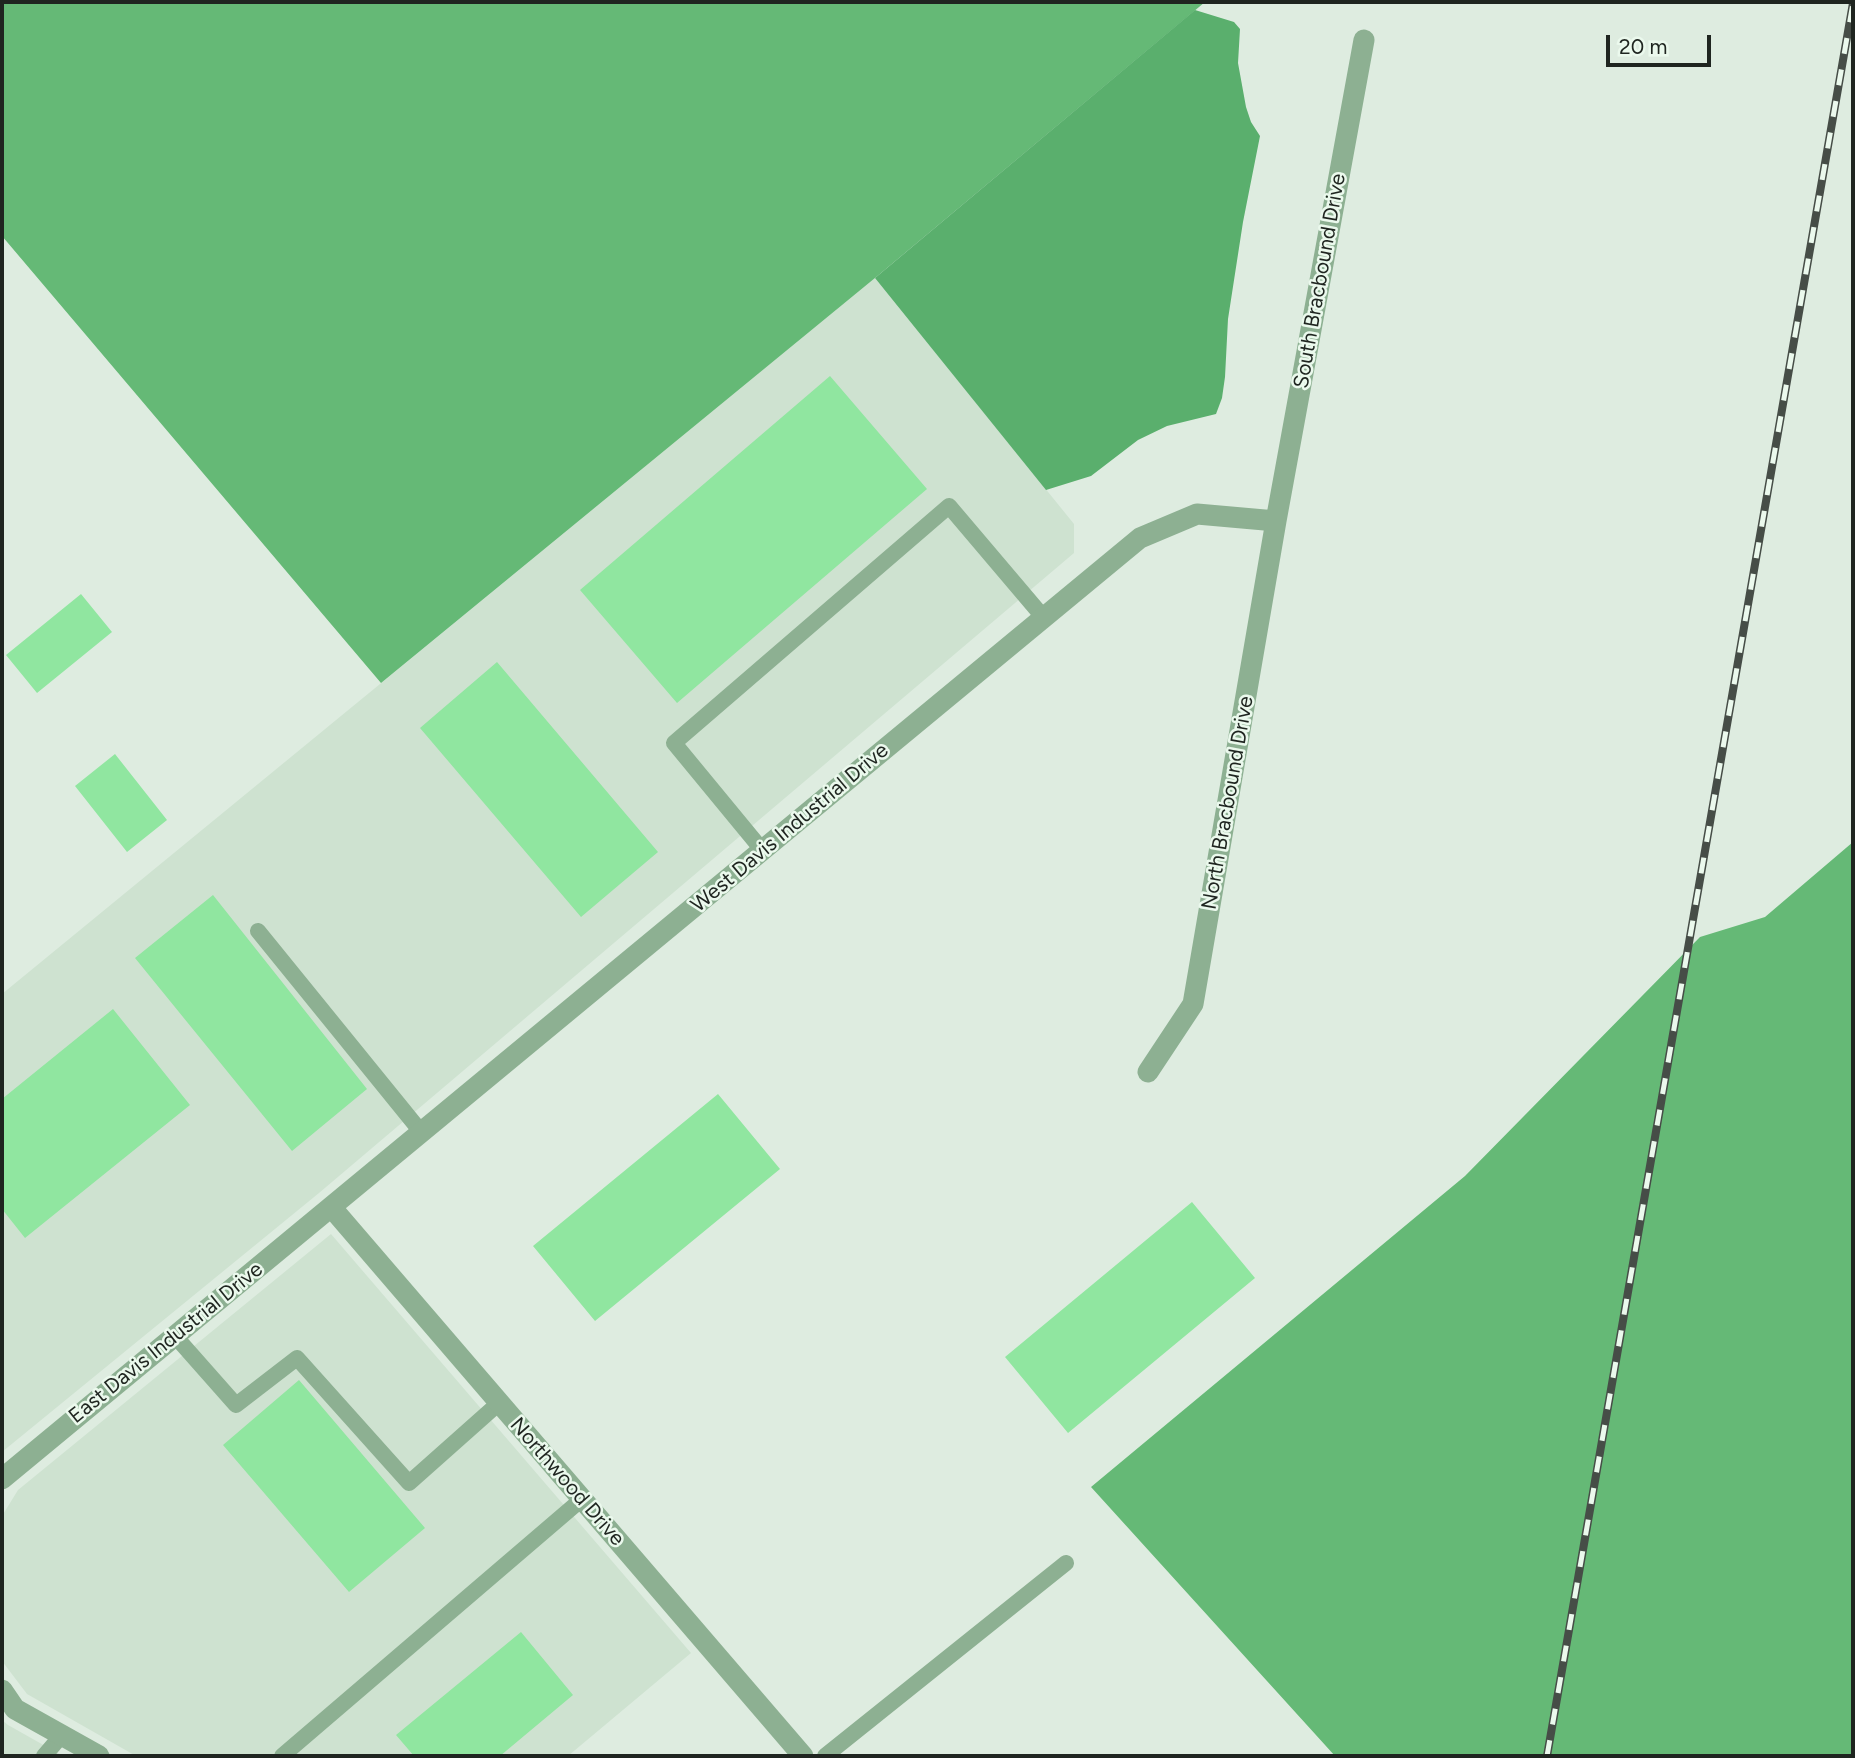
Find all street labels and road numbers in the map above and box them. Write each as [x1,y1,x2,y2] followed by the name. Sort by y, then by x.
[1289,172,1351,390] street label: South Bracbound Drive
[1197,694,1259,912] street label: North Bracbound Drive
[686,738,894,918] street label: West Davis Industrial Drive
[64,1257,268,1429] street label: East Davis Industrial Drive
[504,1413,630,1551] street label: Northwood Drive

